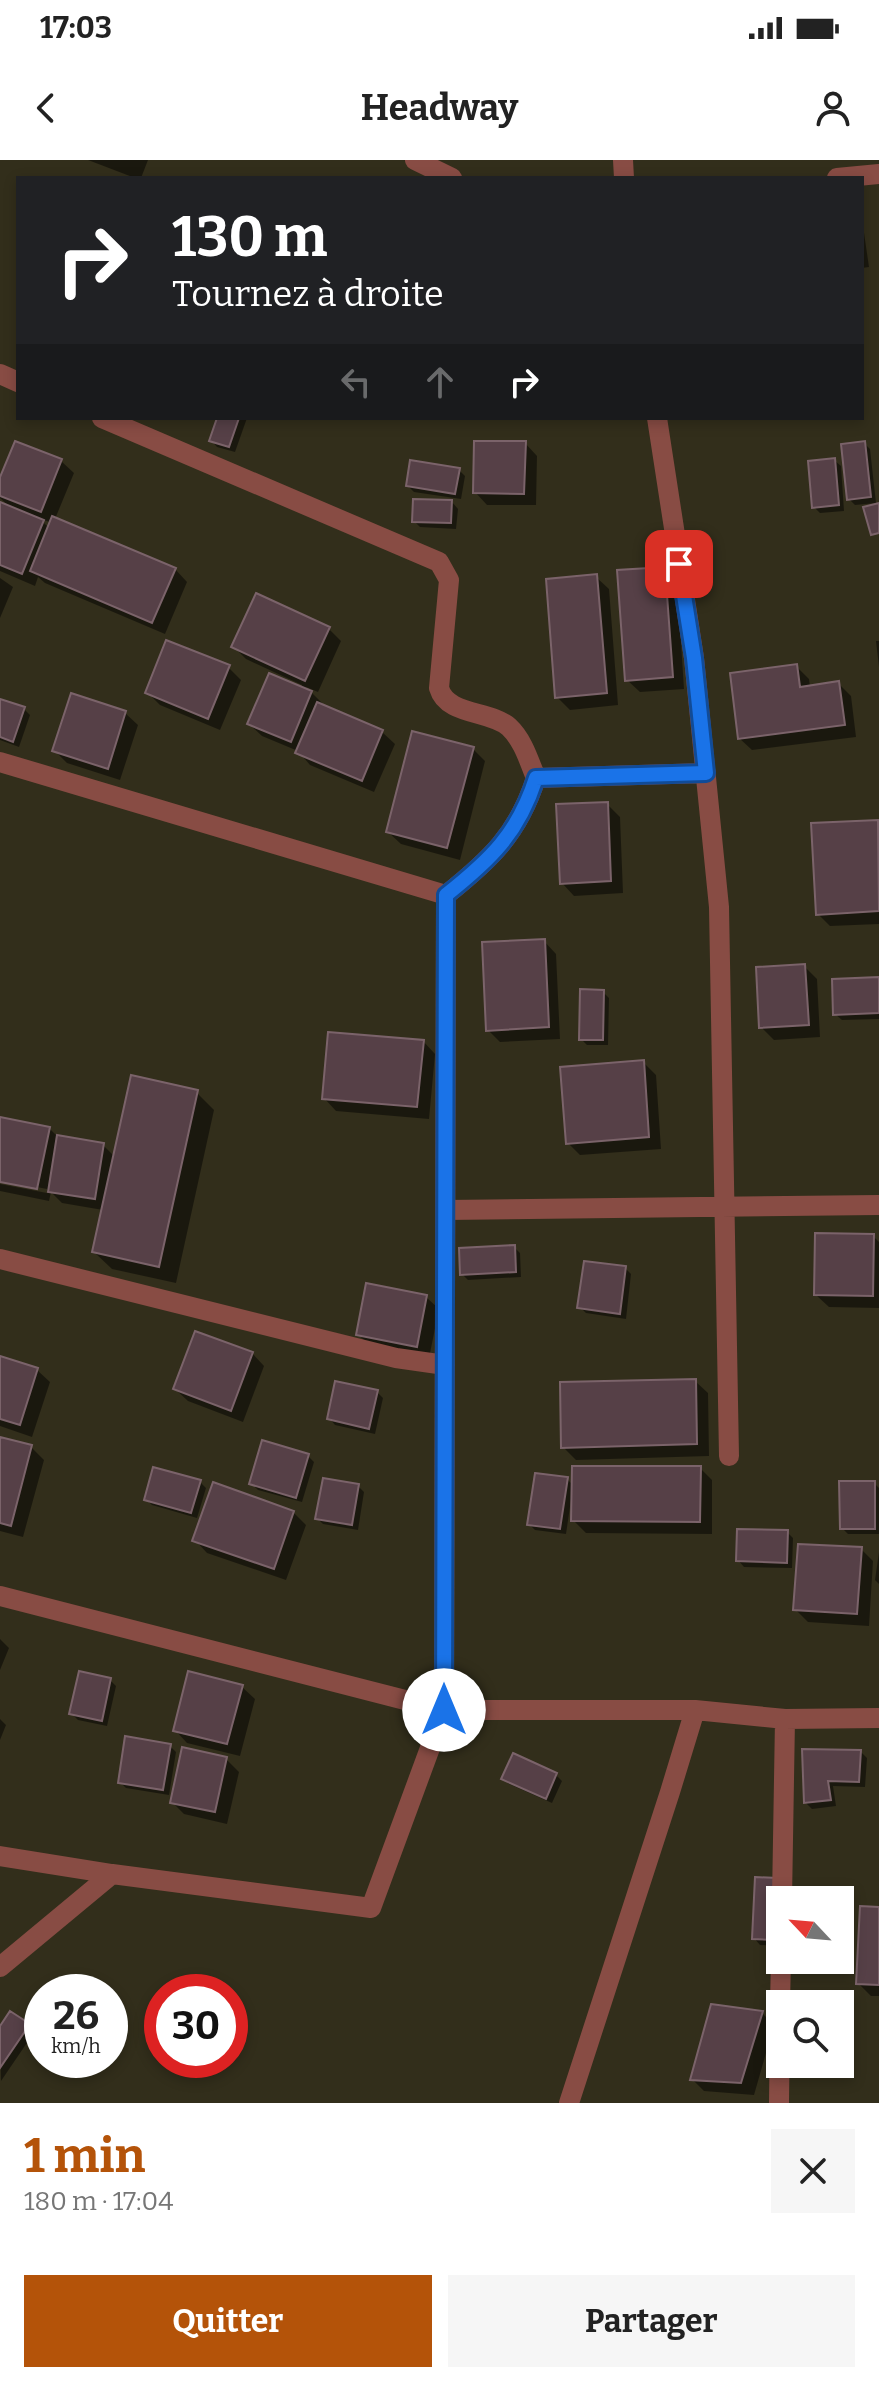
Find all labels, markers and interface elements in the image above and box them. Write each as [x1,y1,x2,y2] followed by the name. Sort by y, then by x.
[40,10,112,46] text: 17:03
[24,86,68,130] icon: back
[361,86,518,130] text: Headway
[811,86,855,130] icon: person
[172,204,328,271] text: 130 m
[40,208,144,312] icon: right
[172,272,444,316] text: Tournez à droite
[334,360,378,404] icon: left
[418,360,462,404] icon: ahead
[502,360,546,404] icon: right
[645,530,713,598] pin
[657,542,701,586] icon: arrive
[402,1668,486,1752] position arrow
[766,1886,854,1974] north arrow
[766,1886,854,2078] map controls
[144,1974,248,2078] speed limit sign: 30
[766,1990,854,2078] button: search
[53,1992,99,2040] text: 26
[51,2034,101,2058] text: km/h
[24,2127,145,2185] text: 1 min
[771,2129,855,2213] button: close
[24,2186,173,2217] text: 180 m · 17:04
[24,2275,432,2367] button: Quitter
[448,2275,855,2367] button: Partager

